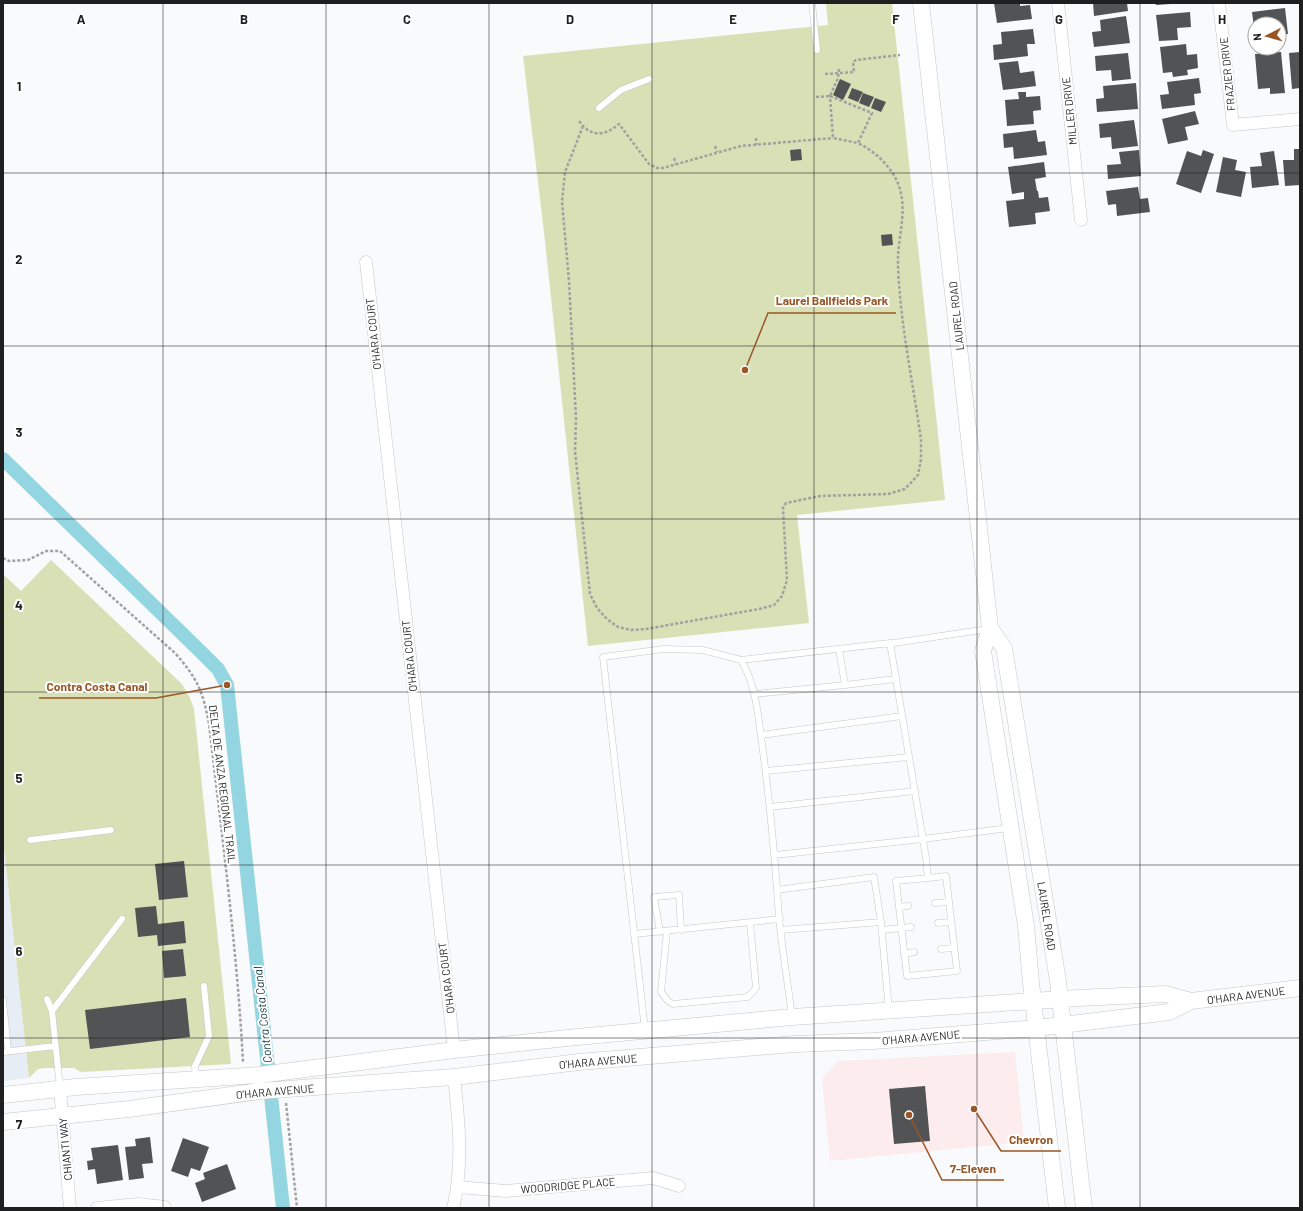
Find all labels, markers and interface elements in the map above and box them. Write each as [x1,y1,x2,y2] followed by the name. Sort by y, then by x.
[77,11,86,27] text: A
[240,11,248,27] text: B
[403,11,411,27] text: C
[566,11,574,27] text: D
[729,11,737,27] text: E
[892,11,900,27] text: F
[1055,11,1063,27] text: G
[1218,11,1226,27] text: H
[1247,16,1287,56] north arrow
[1250,33,1263,41] text: N
[1217,36,1237,112] street label: FRAZIER DRIVE
[1059,76,1079,146] street label: MILLER DRIVE
[17,78,21,94] text: 1
[15,251,23,267] text: 2
[946,281,966,351] street label: LAUREL ROAD
[768,289,896,313] callout: Laurel Ballfields Park
[776,293,889,307] text: Laurel Ballfields Park
[363,298,383,370] street label: O'HARA COURT
[15,424,23,440] text: 3
[15,597,23,613] text: 4
[399,620,419,692] street label: O'HARA COURT
[39,674,156,698] callout: Contra Costa Canal
[46,679,148,693] text: Contra Costa Canal
[207,704,239,864] street label: DELTA DE ANZA REGIONAL TRAIL
[15,770,23,786] text: 5
[1035,881,1059,951] street label: LAUREL ROAD
[435,942,457,1014] street label: O'HARA COURT
[16,943,23,959] text: 6
[250,966,274,1064] water label: Contra Costa Canal
[1206,984,1286,1006] street label: O'HARA AVENUE
[881,1027,961,1047] street label: O'HARA AVENUE
[558,1051,638,1071] street label: O'HARA AVENUE
[235,1081,315,1101] street label: O'HARA AVENUE
[16,1116,23,1132] text: 7
[56,1117,74,1181] street label: CHIANTI WAY
[1001,1127,1061,1151] callout: Chevron
[1009,1132,1053,1146] text: Chevron
[942,1156,1004,1180] callout: 7-Eleven
[950,1161,996,1175] text: 7-Eleven
[520,1174,616,1196] street label: WOODRIDGE PLACE

